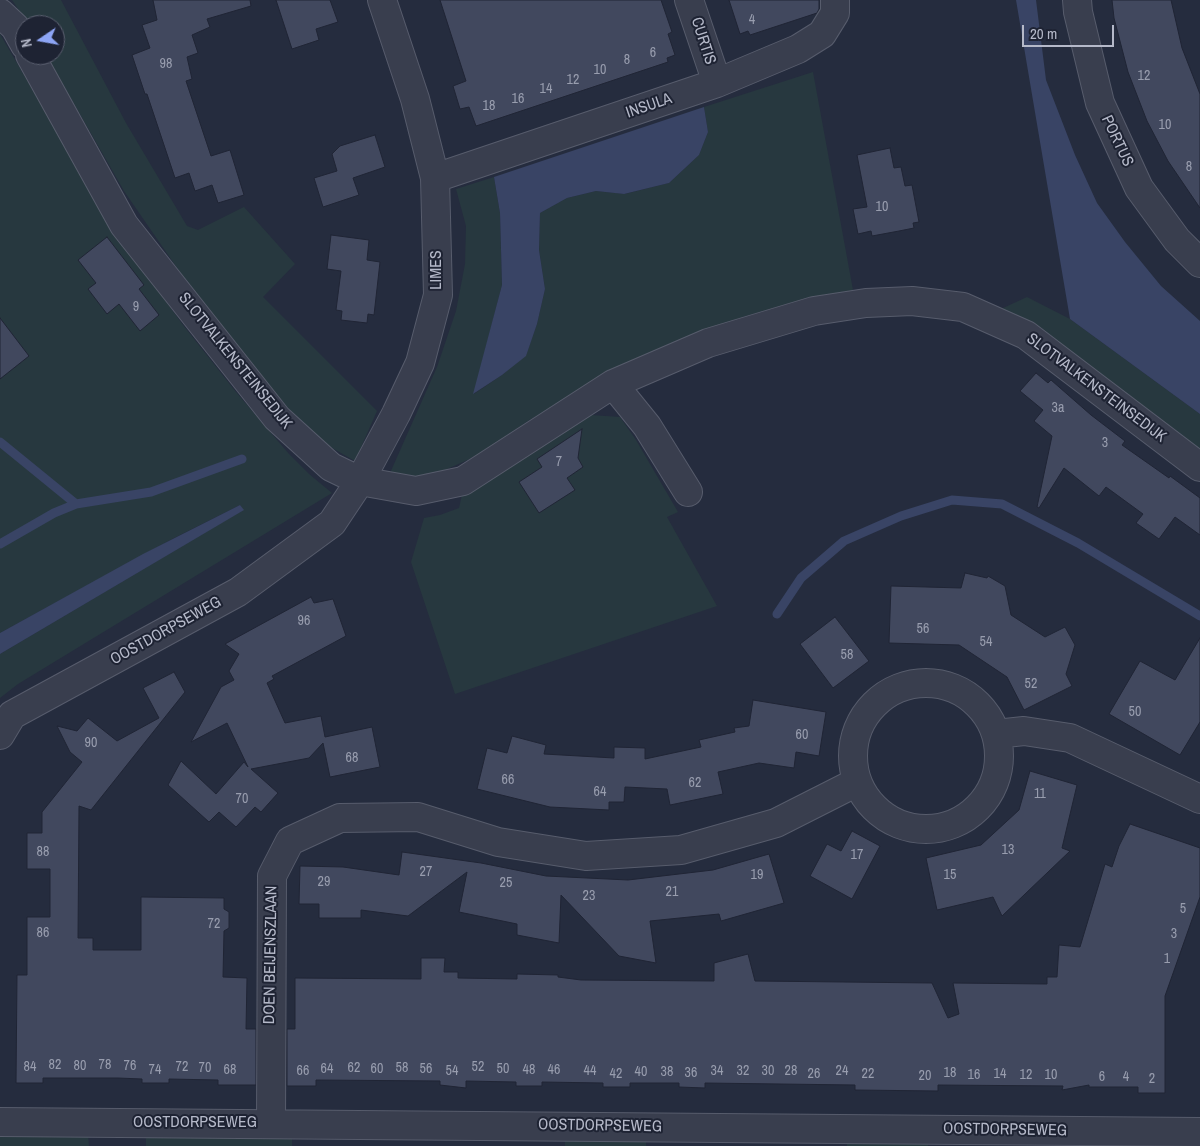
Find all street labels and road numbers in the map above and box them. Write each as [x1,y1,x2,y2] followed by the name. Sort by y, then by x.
[686,15,720,67] street label: CURTIS
[623,89,675,123] street label: INSULA
[1097,112,1137,170] street label: PORTUS
[427,250,447,290] street label: LIMES
[174,289,296,433] street label: SLOTVALKENSTEINSEDIJK
[1022,329,1170,447] street label: SLOTVALKENSTEINSEDIJK
[107,593,225,669] street label: OOSTDORPSEWEG
[260,886,282,1024] street label: DOEN BEIJENSZLAAN
[133,1113,257,1133] street label: OOSTDORPSEWEG
[538,1115,662,1137] street label: OOSTDORPSEWEG
[943,1119,1067,1141] street label: OOSTDORPSEWEG

